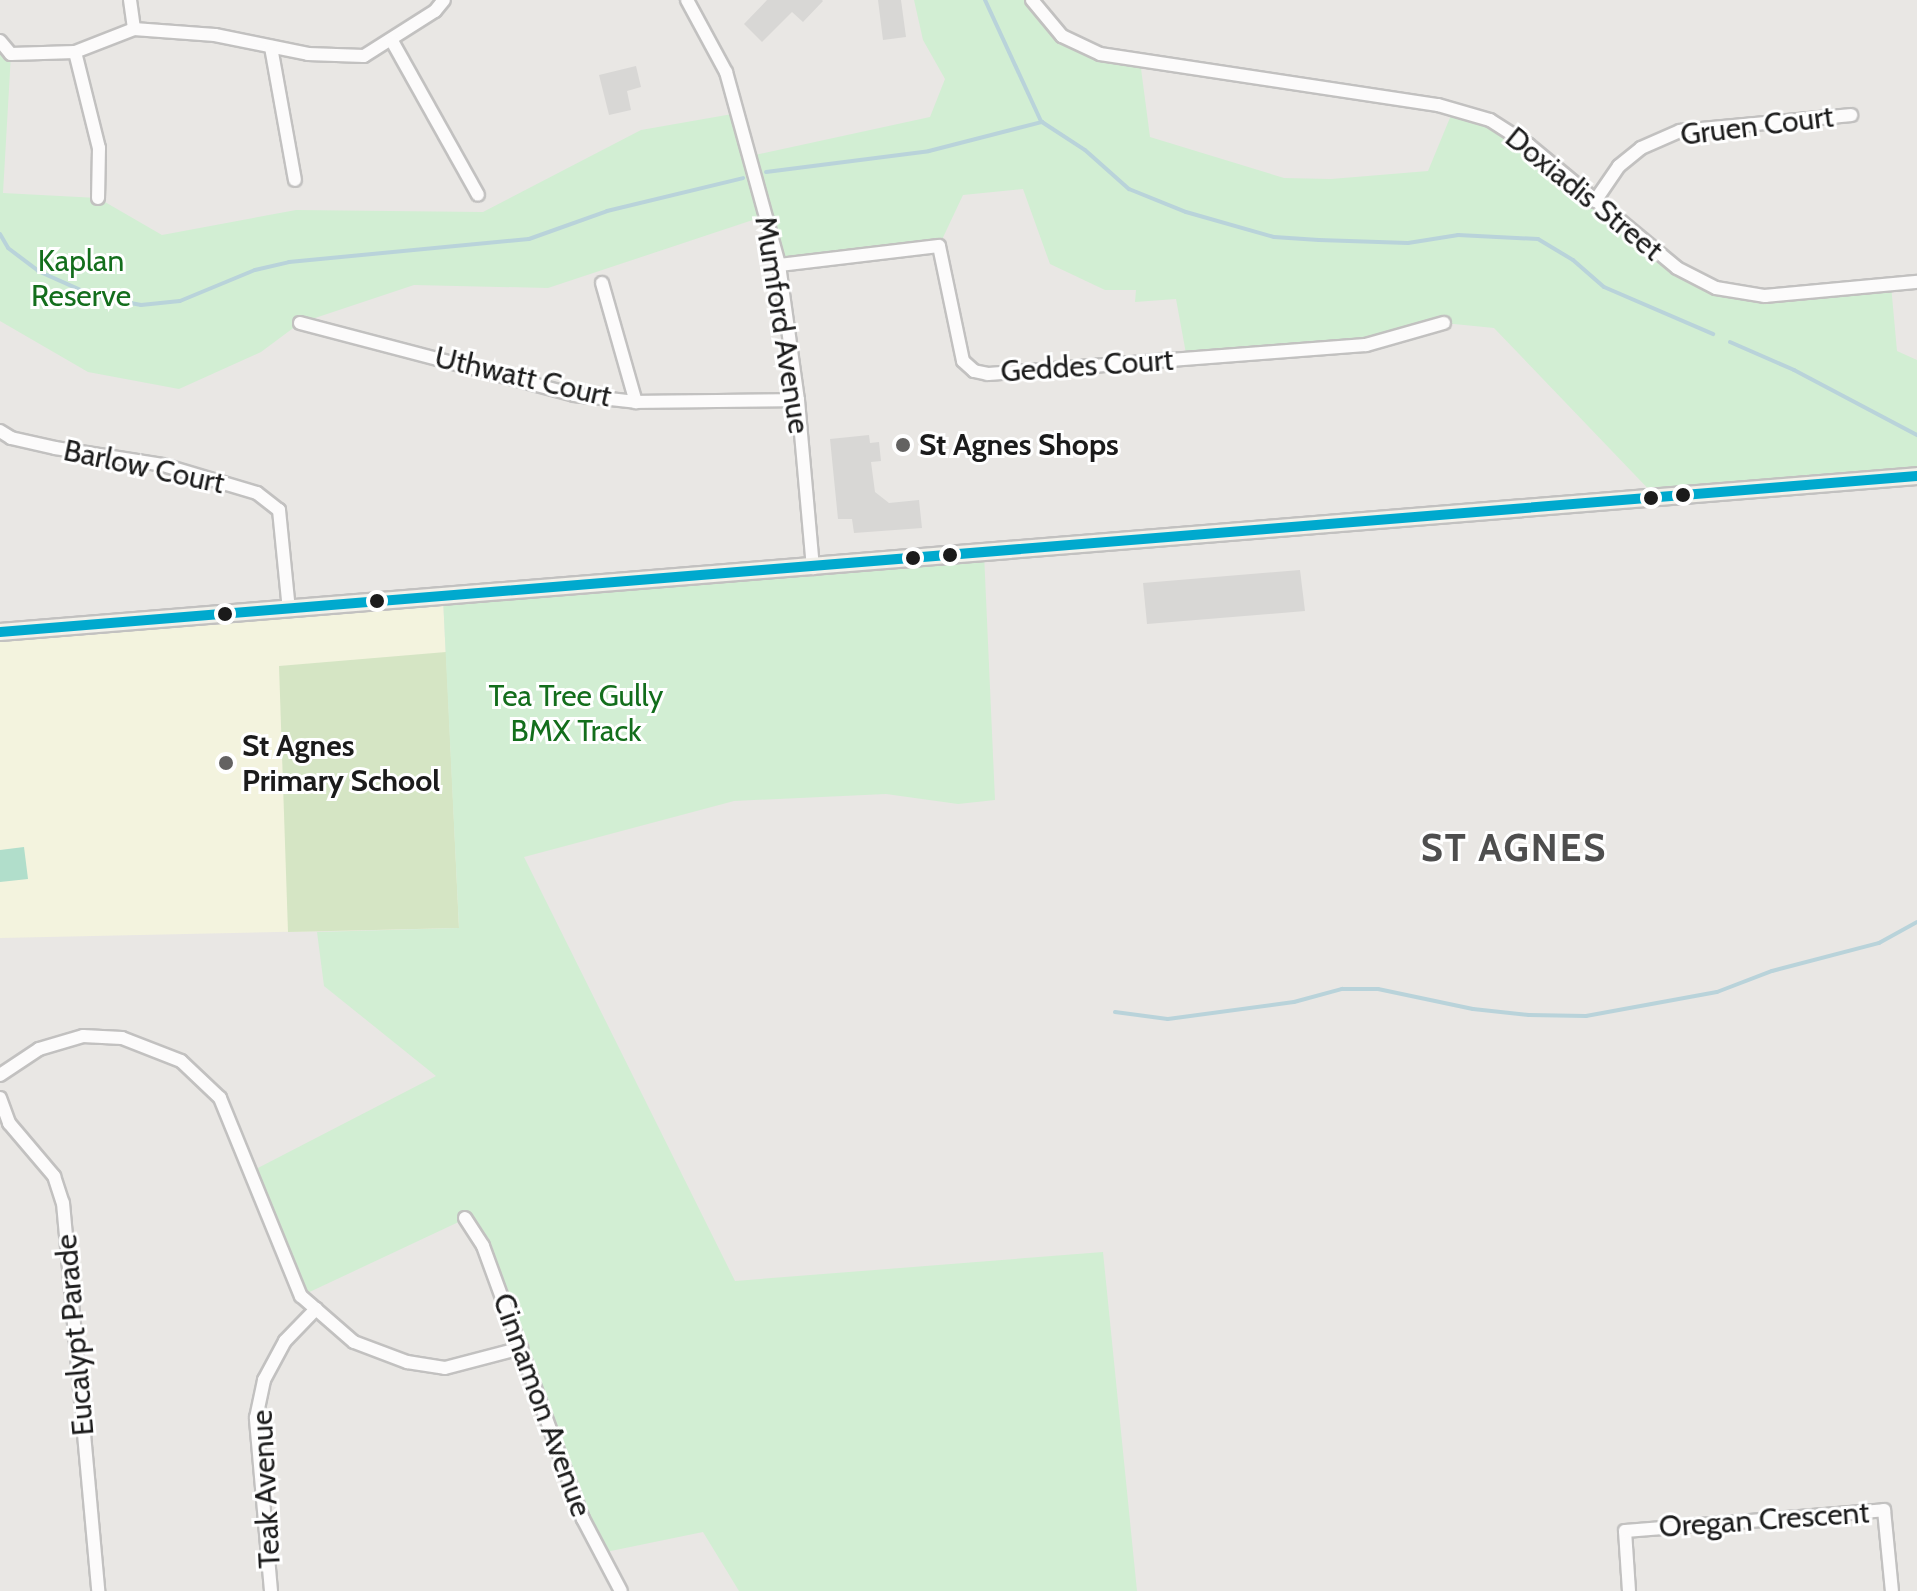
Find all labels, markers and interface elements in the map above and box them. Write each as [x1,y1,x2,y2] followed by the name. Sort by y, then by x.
[1678,99,1836,153] street label: Gruen Court
[1498,120,1670,268] street label: Doxiadis Street
[747,214,817,436] street label: Mumford Avenue
[31,243,131,314] park label: Kaplan Reserve
[431,339,615,415] street label: Uthwatt Court
[999,342,1175,390] street label: Geddes Court
[919,427,1119,463] place label: St Agnes Shops
[60,432,228,502] street label: Barlow Court
[894,436,912,454] marker: St Agnes Shops
[1675,487,1691,503] unlabelled marker
[1643,490,1659,506] unlabelled marker
[942,547,958,563] unlabelled marker
[905,550,921,566] unlabelled marker
[369,593,385,609] unlabelled marker
[217,606,233,622] unlabelled marker
[489,678,663,748] park label: Tea Tree Gully BMX Track
[242,728,440,798] place label: St Agnes Primary School
[217,754,235,772] marker: St Agnes Primary School
[1421,825,1607,871] district label: ST AGNES
[48,1233,102,1437] street label: Eucalypt Parade
[485,1288,599,1522] street label: Cinnamon Avenue
[244,1409,288,1569] street label: Teak Avenue
[1658,1495,1870,1545] street label: Oregan Crescent

